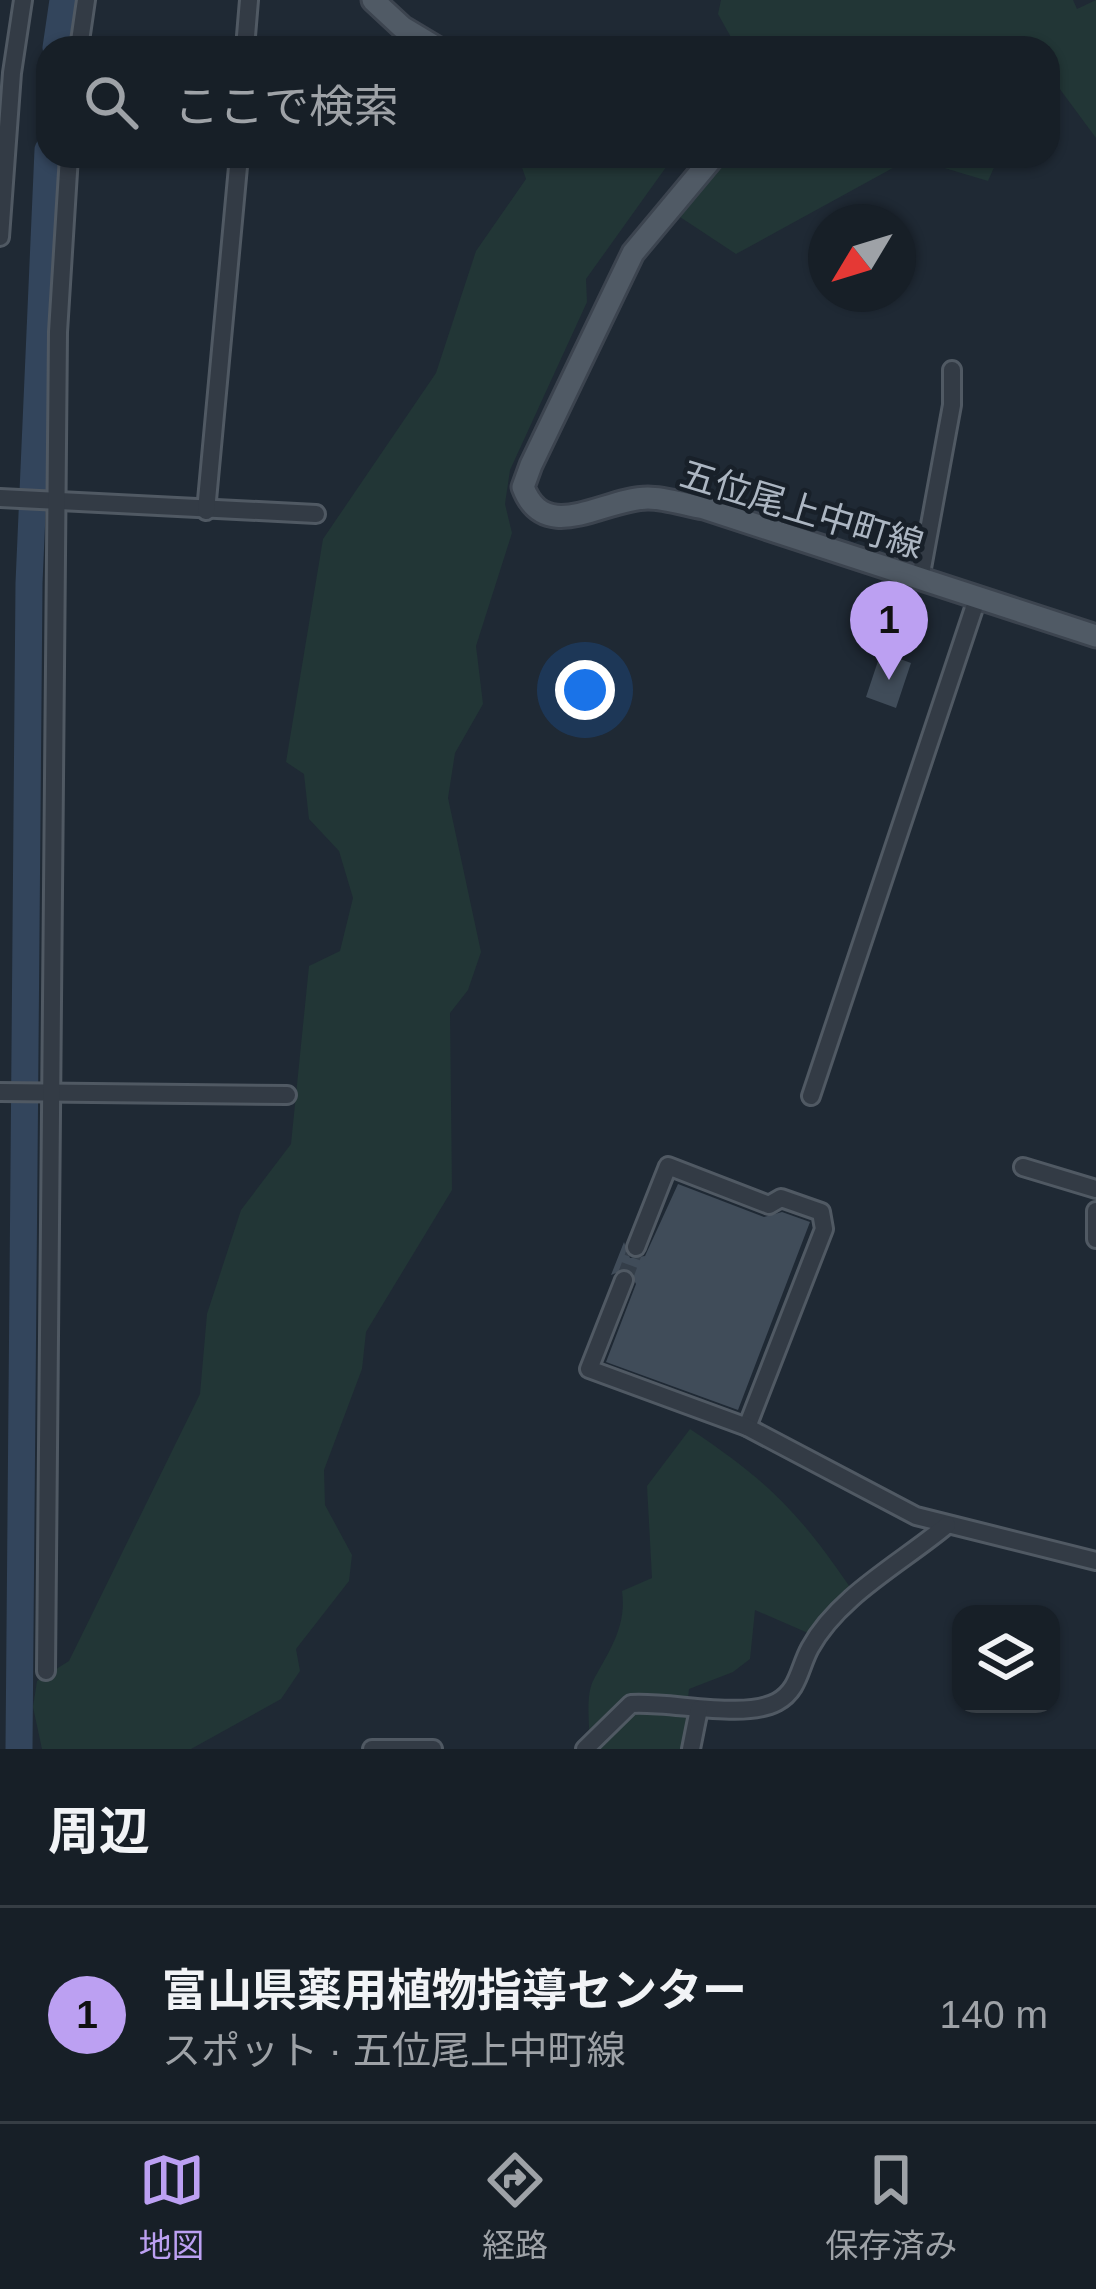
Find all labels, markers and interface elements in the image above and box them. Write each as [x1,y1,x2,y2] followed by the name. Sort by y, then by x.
[36,36,1060,168] search box
[78,69,144,135] icon: search
[174,81,399,132] text: ここで検索
[808,204,916,312] north arrow
[675,453,928,566] street label: 五位尾上中町線
[850,581,928,680] pin: 1
[555,660,615,720] your location
[952,1605,1060,1713] map controls
[952,1605,1060,1713] button: layers
[48,1803,150,1860] text: 周辺
[162,1965,747,2016] text: 富山県薬用植物指導センター
[76,1993,98,2036] text: 1
[940,1993,1048,2036] text: 140 m
[162,2029,626,2072] text: スポット · 五位尾上中町線
[139,2147,205,2267] tab: 地図
[482,2147,548,2267] tab: 経路
[825,2147,957,2267] tab: 保存済み

